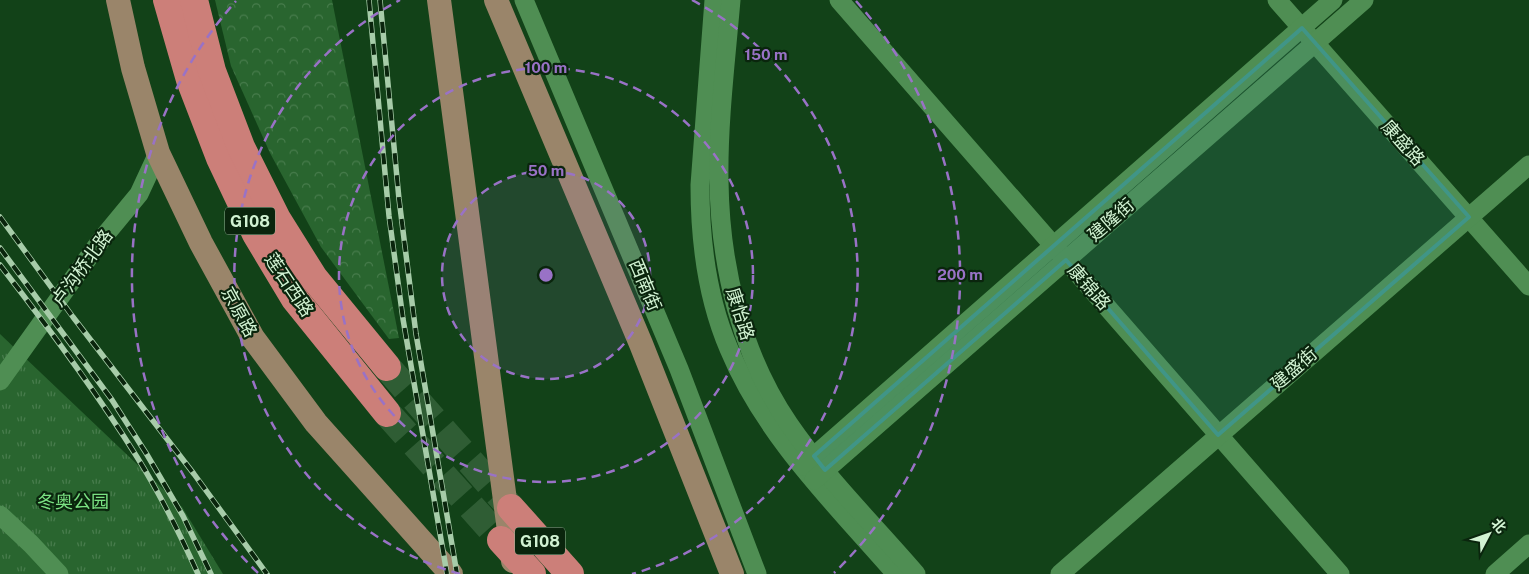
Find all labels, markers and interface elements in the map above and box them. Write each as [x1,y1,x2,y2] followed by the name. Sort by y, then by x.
[744,46,788,63] text: 150 m
[525,59,567,76] text: 100 m
[1378,116,1429,170] street label: 康盛路
[528,162,564,179] text: 50 m
[1083,194,1138,245] street label: 建隆街
[225,208,275,235] road number: G108
[47,225,117,310] street label: 卢沟桥北路
[261,249,318,320] street label: 莲石西路
[625,256,666,314] street label: 西南街
[1064,259,1115,314] street label: 康锦路
[537,266,555,284] centre of rings
[937,266,983,283] text: 200 m
[217,283,262,340] street label: 京原路
[723,285,758,343] street label: 康怡路
[1266,343,1321,394] street label: 建盛街
[37,491,109,512] park label: 冬奥公园
[1464,509,1514,559] north arrow
[1488,515,1509,536] text: 北
[515,528,565,554] road number: G108

